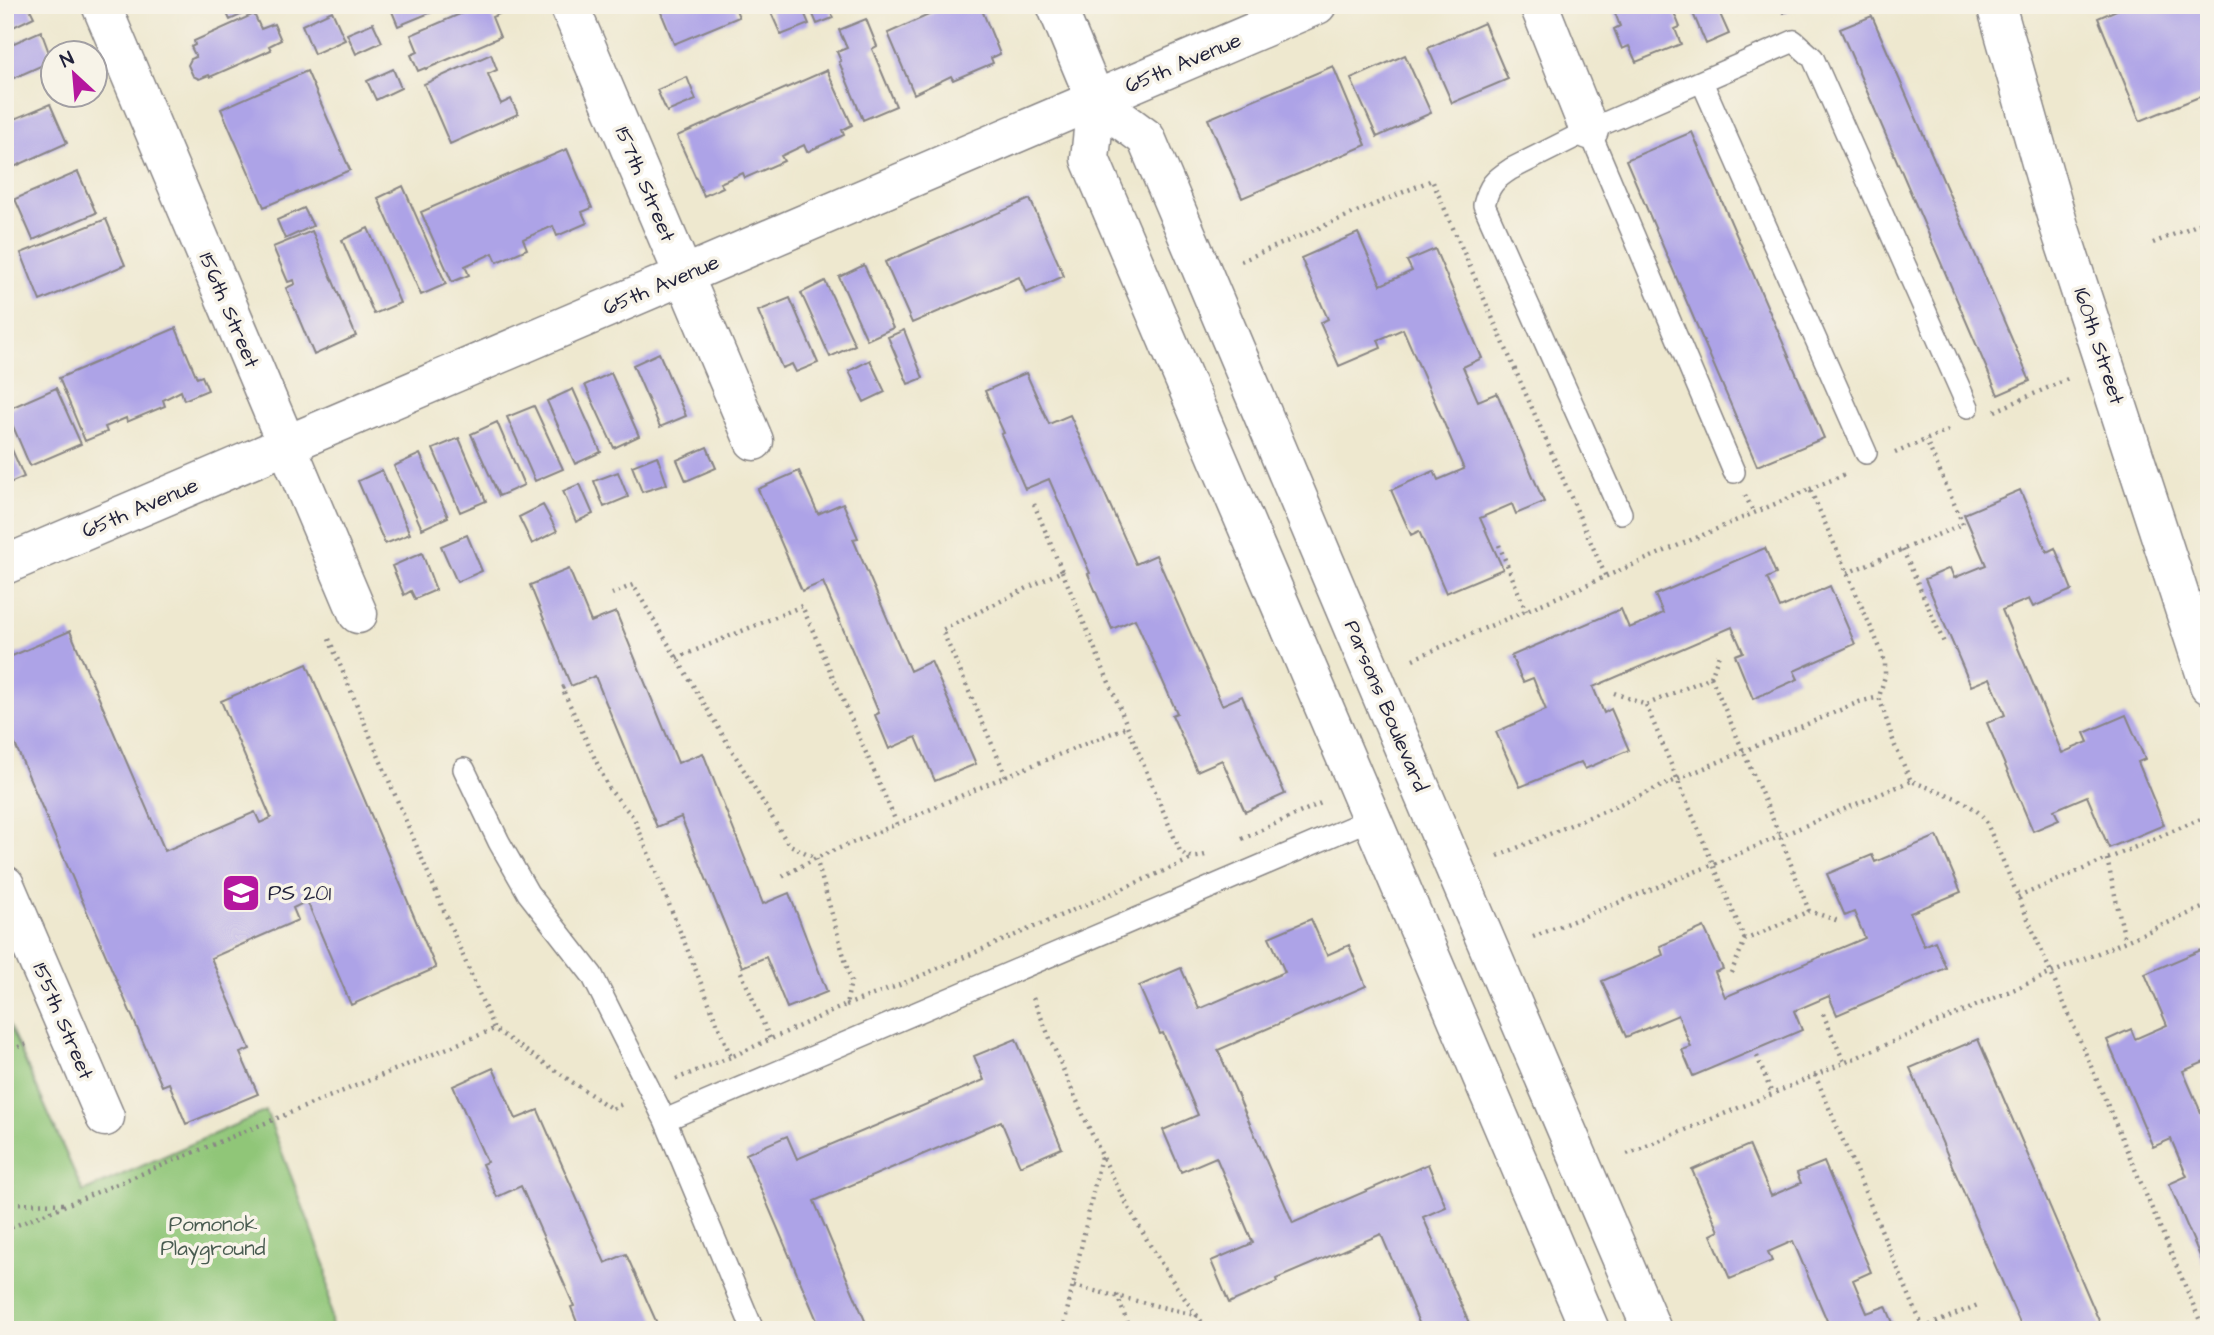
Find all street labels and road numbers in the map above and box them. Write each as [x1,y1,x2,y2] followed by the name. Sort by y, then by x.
[1120,26,1246,100] street label: 65th Avenue
[608,122,682,247] street label: 157th Street
[192,248,267,373] street label: 156th Street
[598,248,724,322] street label: 65th Avenue
[2066,284,2132,409] street label: 160th Street
[77,471,203,545] street label: 65th Avenue
[1337,616,1435,796] street label: Parsons Boulevard
[25,958,101,1084] street label: 155th Street

